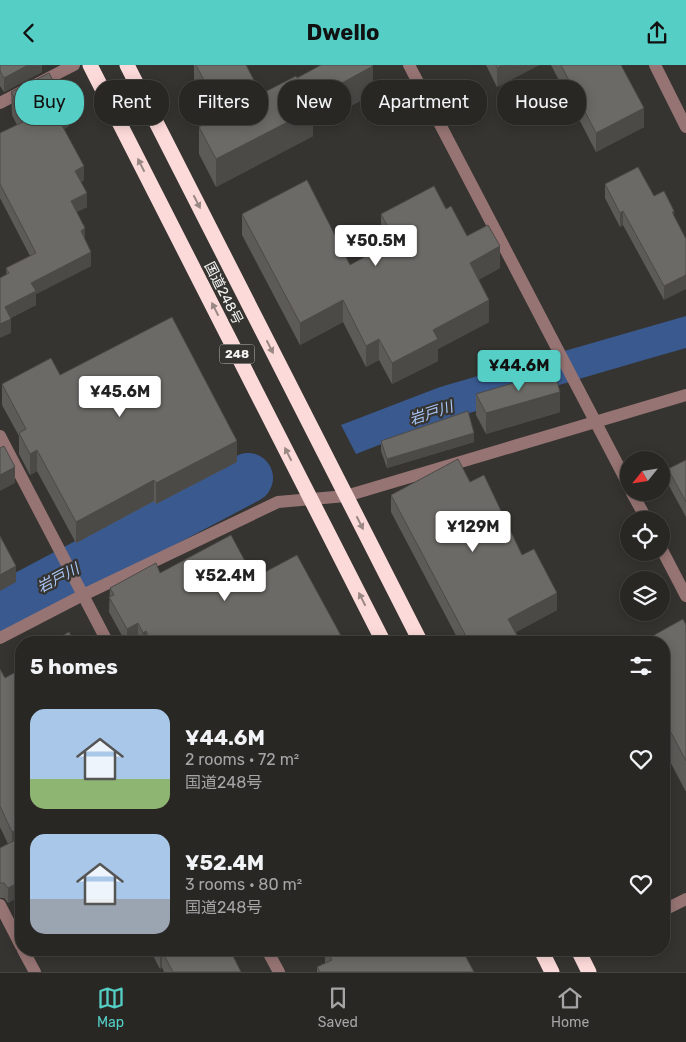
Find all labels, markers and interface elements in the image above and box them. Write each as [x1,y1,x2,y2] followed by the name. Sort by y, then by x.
[15,19,43,47] icon: back
[307,19,379,46] text: Dwello
[643,19,671,47] icon: share
[15,80,84,125] chip: Buy
[94,80,169,125] chip: Rent
[179,80,268,125] chip: Filters
[278,80,351,125] chip: New
[361,80,487,125] chip: Apartment
[497,80,586,125] chip: House
[137,157,145,172] one-way arrow
[193,195,201,209] one-way arrow
[335,225,417,267] pin: ¥50.5M
[346,231,406,250] text: ¥50.5M
[201,259,246,327] street label: 国道248号
[211,302,219,317] one-way arrow
[266,340,274,354] one-way arrow
[220,345,254,363] road number: 248
[478,349,560,392] pin: ¥44.6M
[489,356,549,375] text: ¥44.6M
[79,375,161,418] pin: ¥45.6M
[90,382,150,401] text: ¥45.6M
[407,397,457,429] water label: 岩戸川
[284,447,292,461] one-way arrow
[620,451,670,501] north arrow
[620,451,670,621] map controls
[438,511,508,553] pin: ¥129M
[620,511,670,561] button: locate
[356,516,364,530] one-way arrow
[447,517,499,536] text: ¥129M
[34,559,84,597] water label: 岩戸川
[184,559,266,602] pin: ¥52.4M
[195,566,255,585] text: ¥52.4M
[620,571,670,621] button: layers
[358,592,366,606] one-way arrow
[627,652,655,680] icon: filters
[30,654,118,679] text: 5 homes
[185,725,265,750] text: ¥44.6M
[70,729,130,789] icon: home
[627,745,655,773] icon: heart
[185,750,299,769] text: 2 rooms · 72 m²
[185,773,262,792] text: 国道248号
[185,850,264,875] text: ¥52.4M
[70,854,130,914] icon: home
[627,870,655,898] icon: heart
[185,875,302,894] text: 3 rooms · 80 m²
[185,898,262,917] text: 国道248号
[97,984,125,1031] tab: Map
[318,984,358,1031] tab: Saved
[551,984,589,1031] tab: Home

